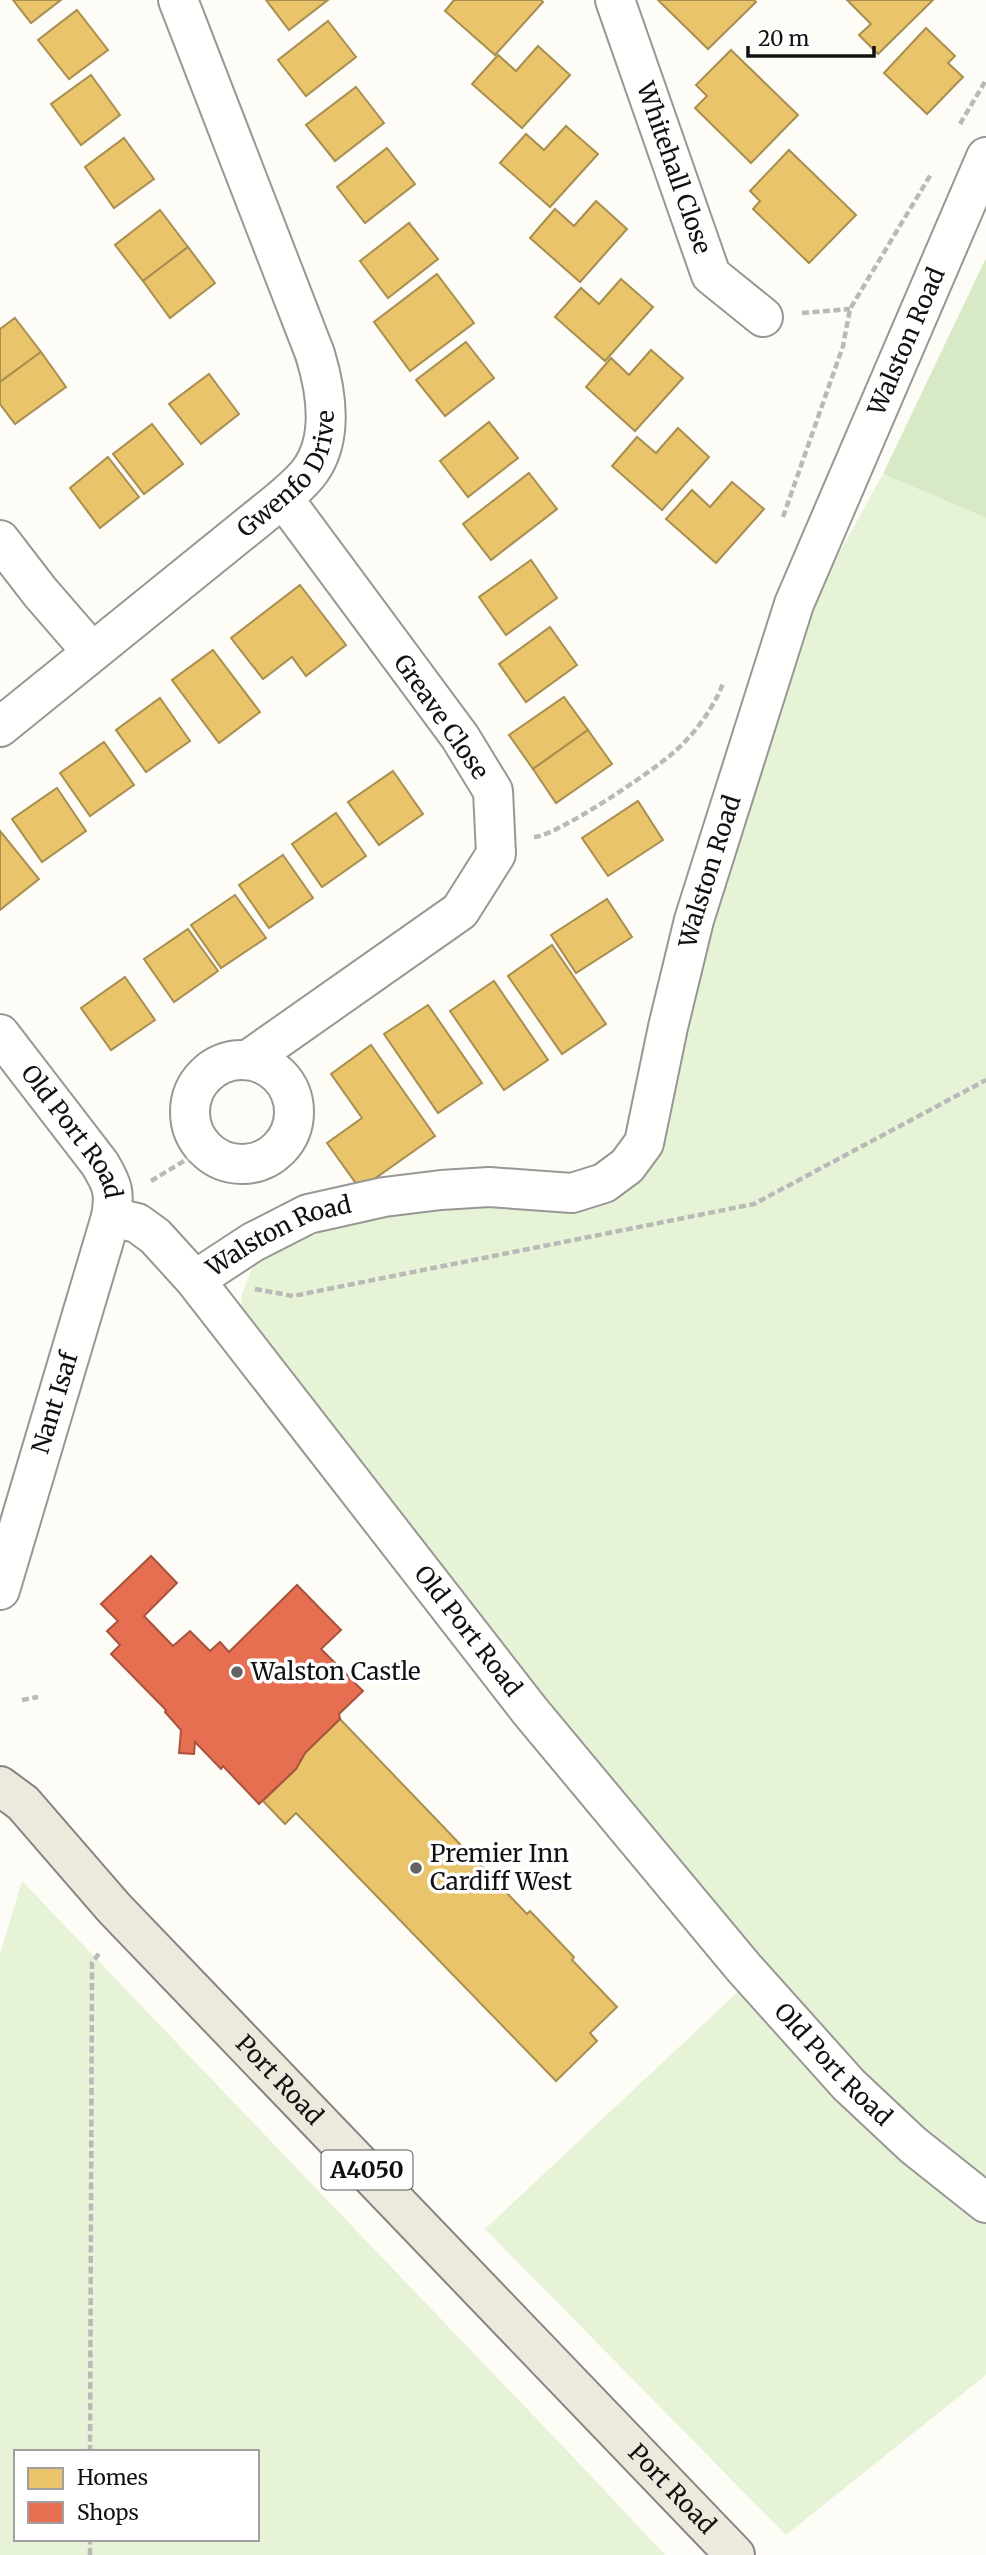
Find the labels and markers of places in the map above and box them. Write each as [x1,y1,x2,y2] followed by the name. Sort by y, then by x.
[250,1656,421,1687] place label: Walston Castle
[229,1664,245,1680] marker: Walston Castle
[430,1838,572,1897] place label: Premier Inn Cardiff West
[408,1860,424,1876] marker: Premier Inn Cardiff West

